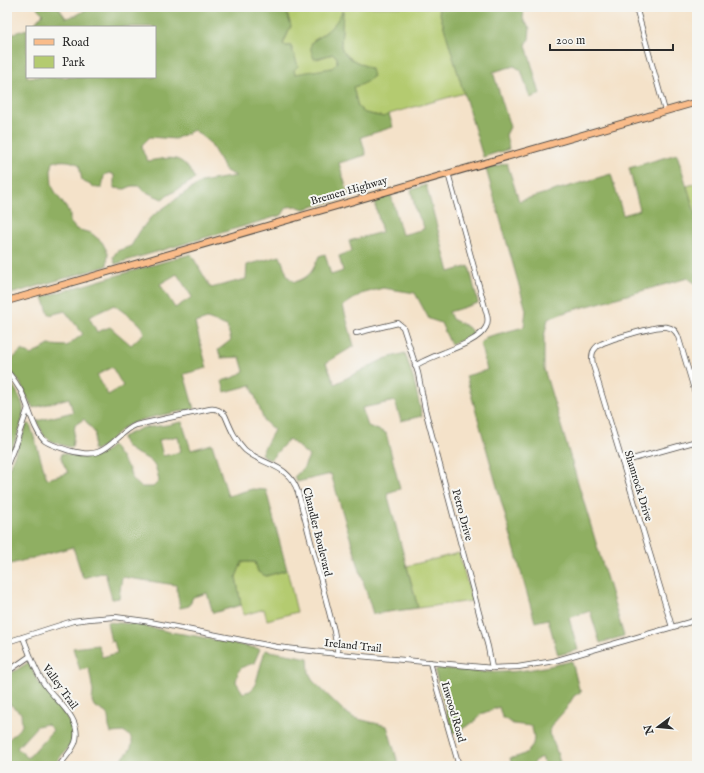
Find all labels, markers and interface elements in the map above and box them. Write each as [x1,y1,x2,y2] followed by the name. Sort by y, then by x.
[26,26,156,78] legend
[550,26,673,52] scale bar
[556,33,585,48] text: 200 m
[62,35,90,50] text: Road
[62,55,85,70] text: Park
[309,173,390,209] street label: Bremen Highway
[621,449,655,523] street label: Shamrock Drive
[299,486,335,578] street label: Chandler Boulevard
[448,488,476,542] street label: Petro Drive
[324,636,382,656] street label: Ireland Trail
[38,661,81,712] street label: Valley Trail
[438,680,468,744] street label: Inwood Road
[638,707,678,747] north arrow
[641,723,658,737] text: N

